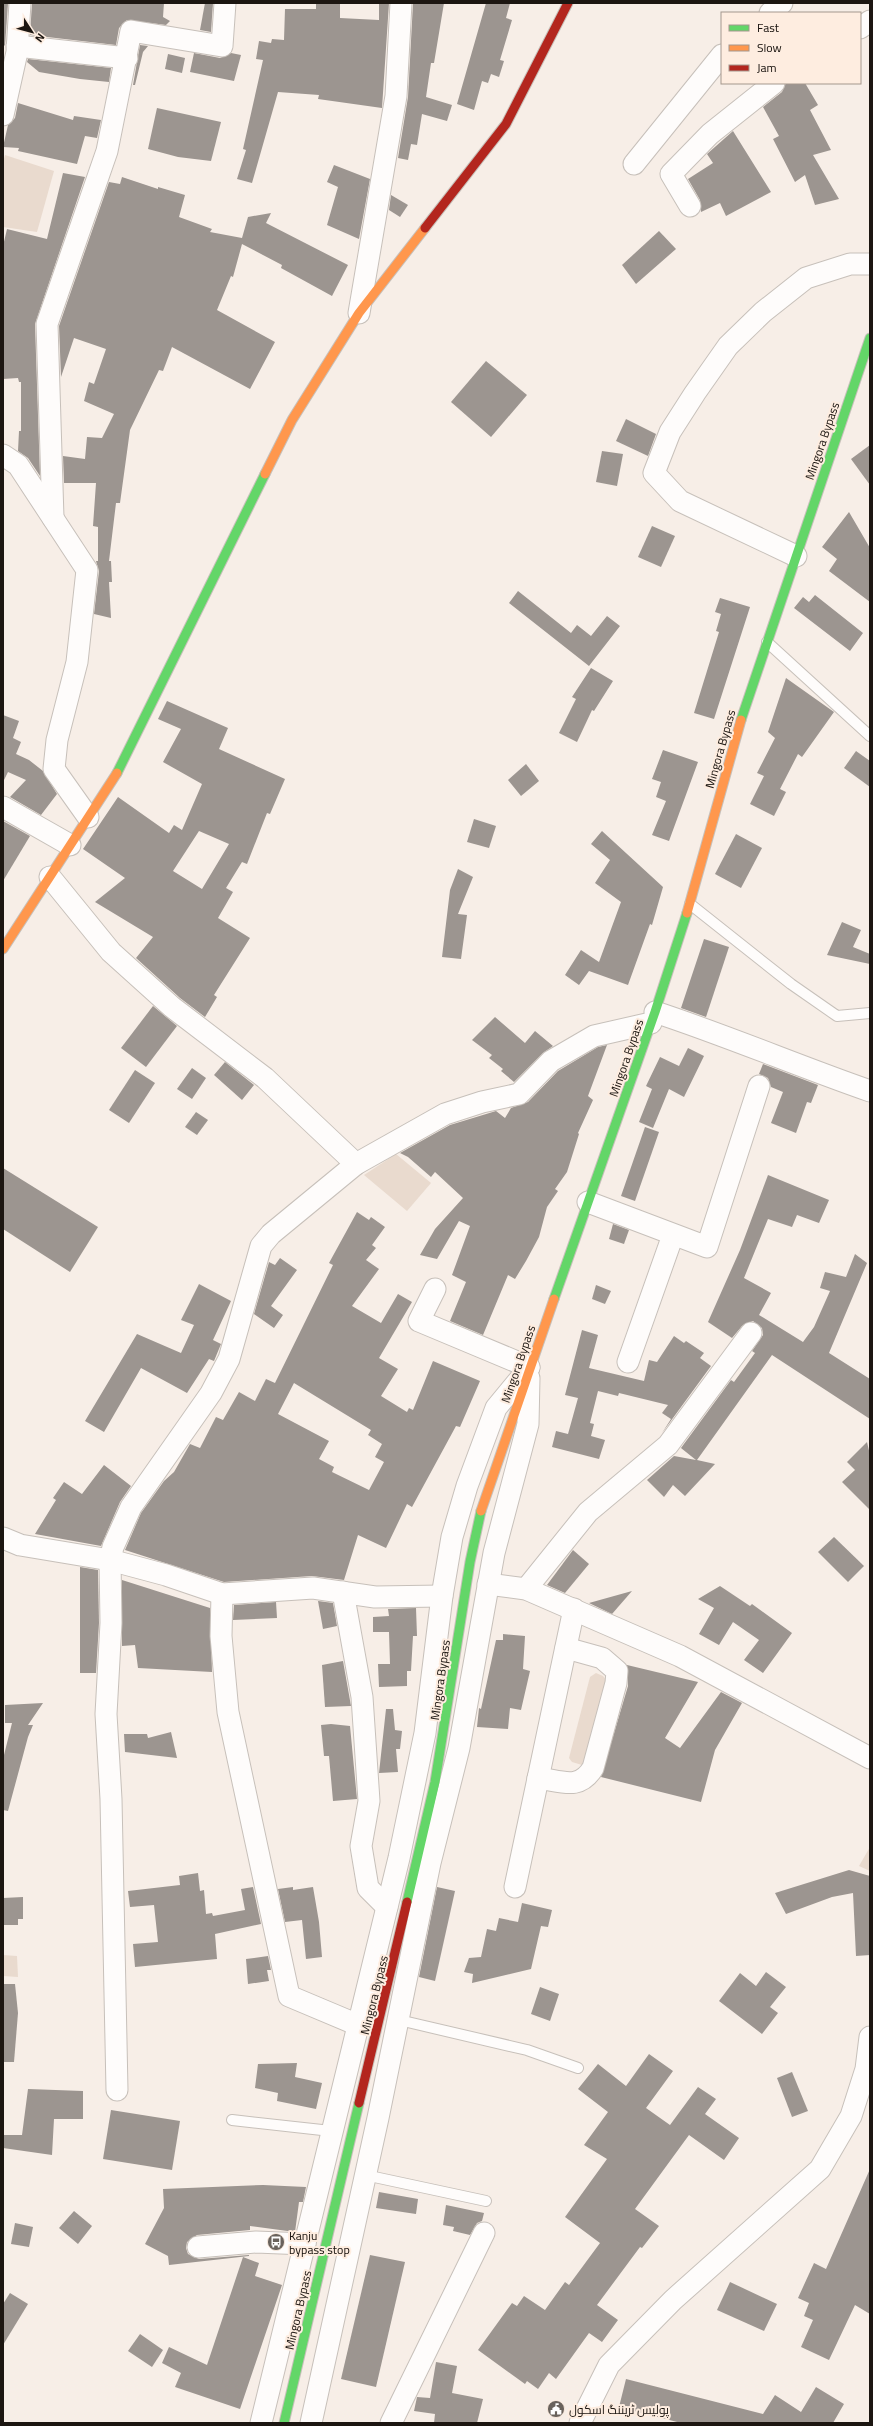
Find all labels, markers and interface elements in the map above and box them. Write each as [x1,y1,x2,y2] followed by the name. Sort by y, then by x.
[12,12,52,52] north arrow
[721,12,861,84] legend
[757,16,780,39] text: Fast
[30,29,50,47] text: N
[757,36,782,59] text: Slow
[757,56,777,79] text: Jam
[798,398,846,483] street label: Mingora Bypass
[698,706,742,791] street label: Mingora Bypass
[602,1015,650,1100] street label: Mingora Bypass
[494,1321,542,1406] street label: Mingora Bypass
[423,1638,457,1722] street label: Mingora Bypass
[353,1952,395,2037] street label: Mingora Bypass
[289,2224,350,2261] place label: Kanju bypass stop
[266,2232,286,2252] bus stop icon: Kanju bypass stop
[278,2267,318,2352] street label: Mingora Bypass
[569,2398,670,2421] place label: پولیس ٹریننگ اسکول
[546,2399,566,2419] public building icon: پولیس ٹریننگ اسکول

